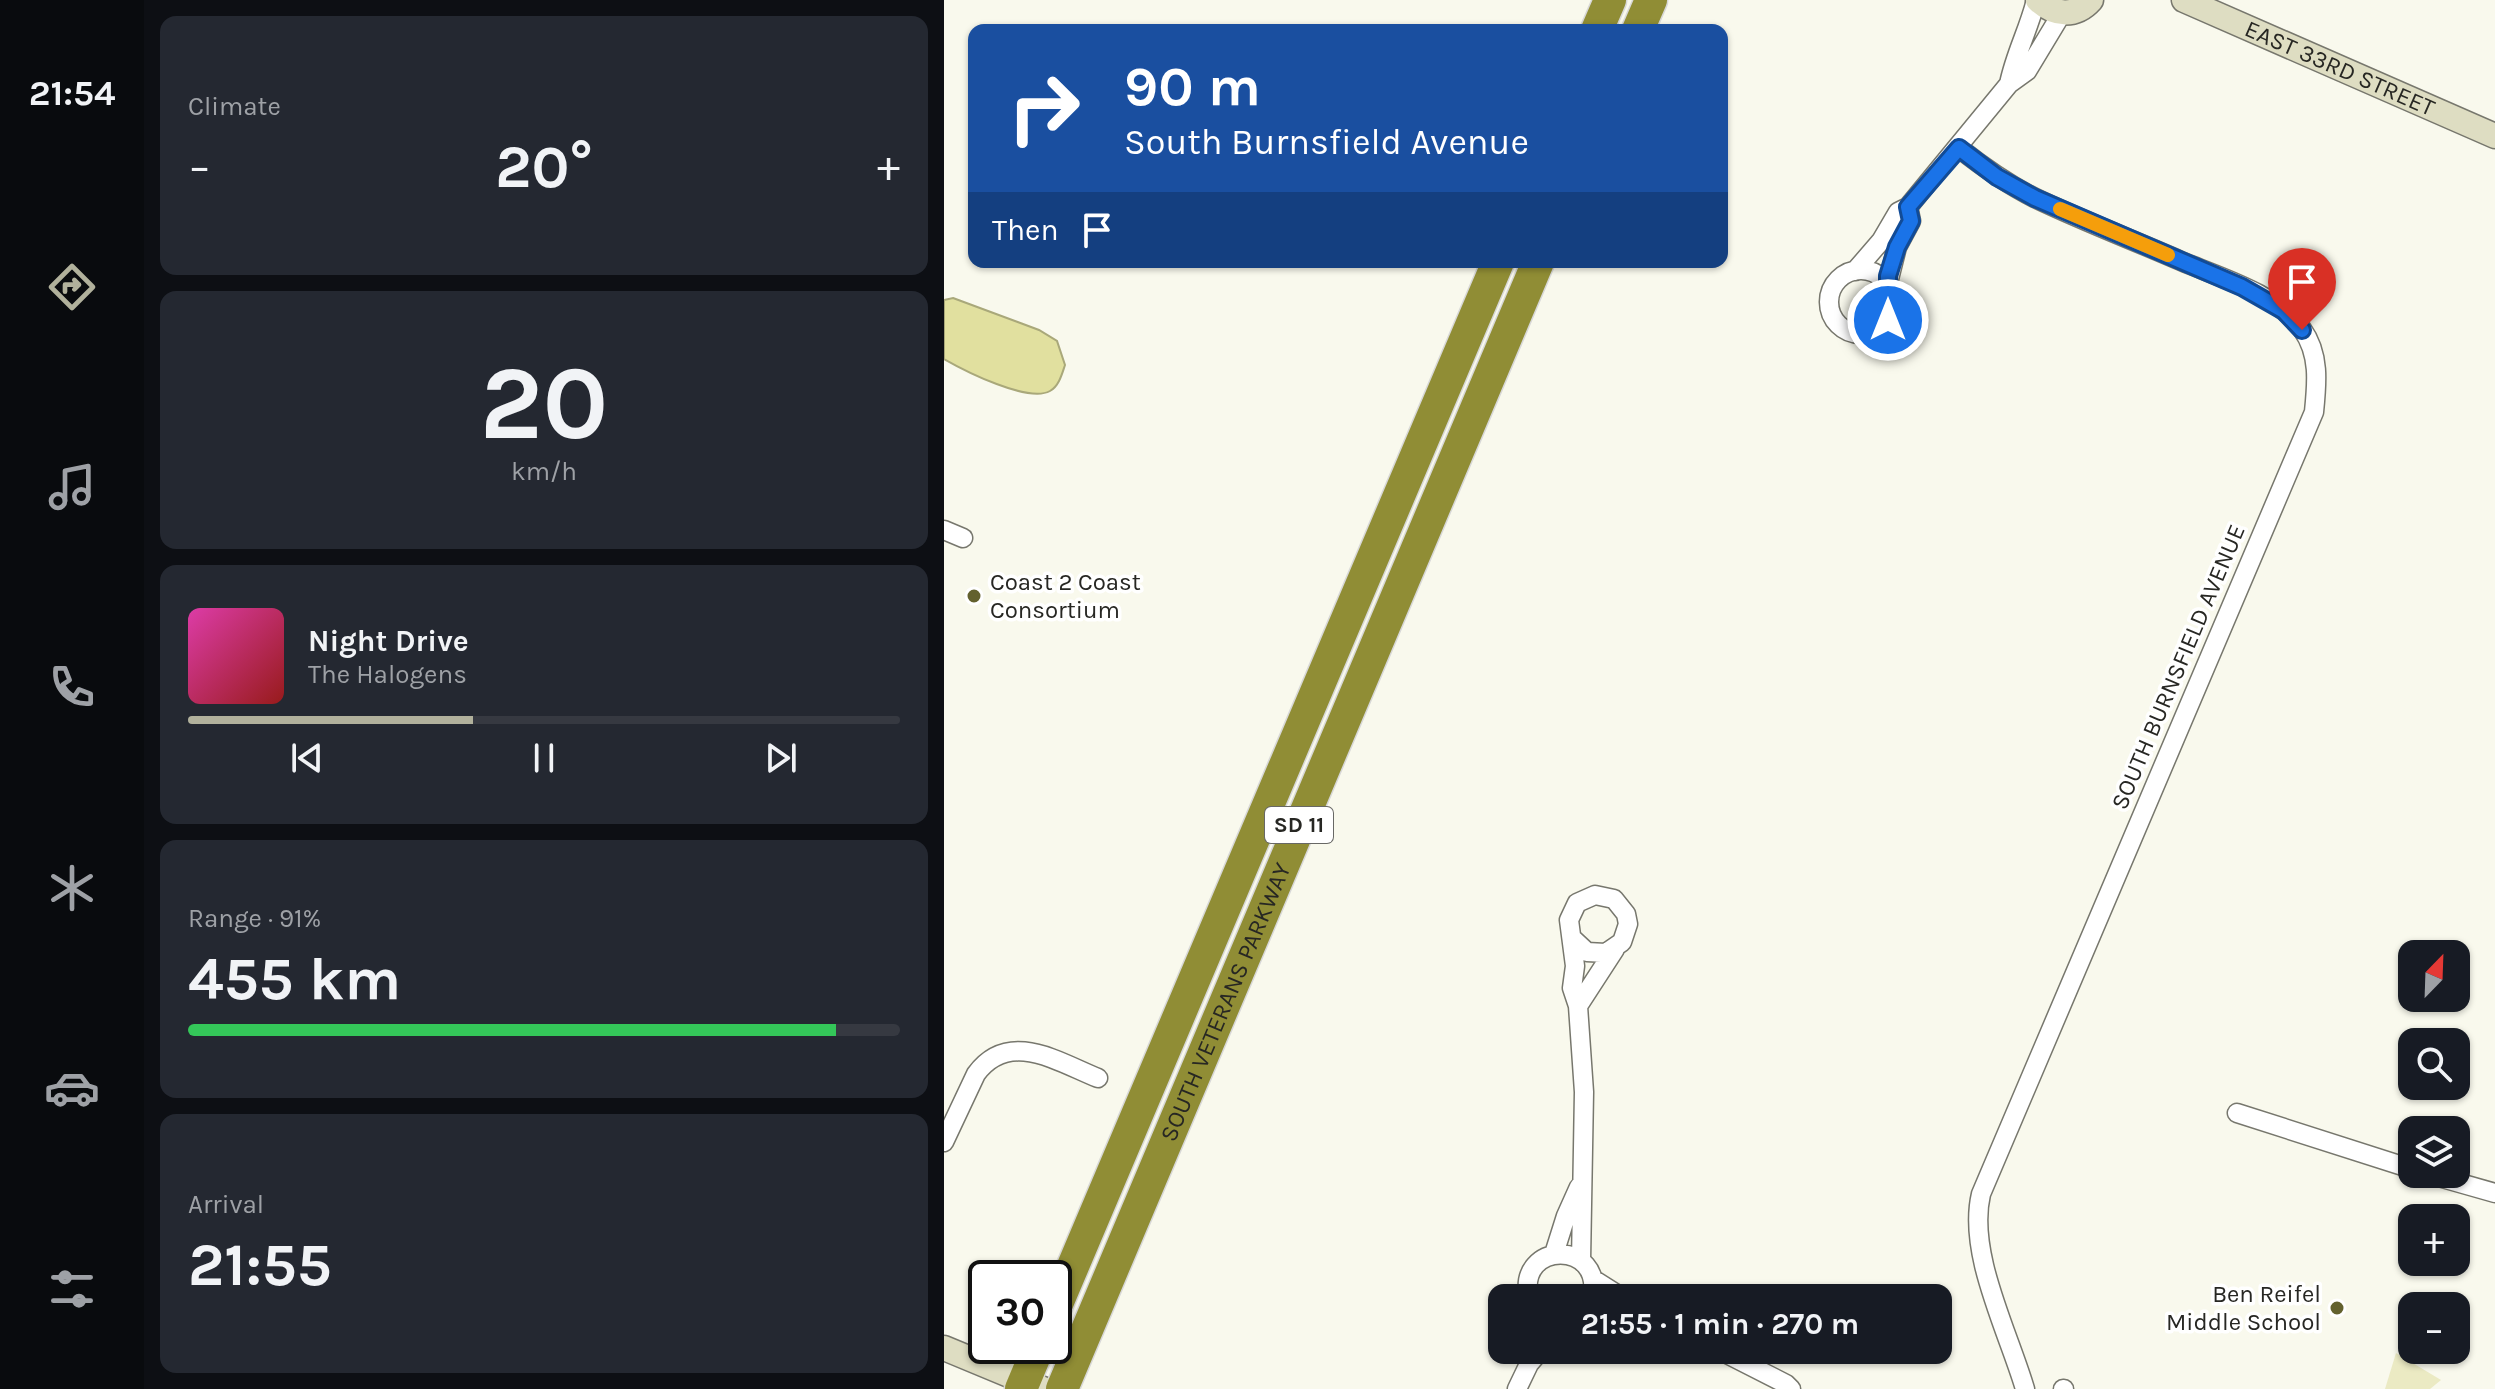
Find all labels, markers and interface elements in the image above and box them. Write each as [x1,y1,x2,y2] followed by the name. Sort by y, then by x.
[2241,14,2439,122] street label: EAST 33RD STREET
[1124,54,1261,119] text: 90 m
[992,56,1096,160] icon: right
[29,72,115,114] text: 21:54
[188,91,281,122] text: Climate
[1124,121,1529,163] text: South Burnsfield Avenue
[495,132,593,202] text: 20°
[188,141,211,192] text: −
[877,141,900,192] text: +
[1075,208,1119,252] icon: arrive
[992,212,1059,248] text: Then
[2268,248,2336,330] pin
[44,259,100,315] icon: directions
[2280,260,2324,304] icon: arrive
[1846,278,1930,362] position arrow
[480,343,608,464] text: 20
[511,456,577,487] text: km/h
[44,459,100,515] icon: music
[2105,520,2251,814] street label: SOUTH BURNSFIELD AVENUE
[990,568,1141,624] place label: Coast 2 Coast Consortium
[965,587,983,605] marker: Coast 2 Coast Consortium
[308,623,469,659] text: Night Drive
[44,659,100,715] icon: phone
[308,659,467,690] text: The Halogens
[285,736,329,780] icon: previous
[522,736,566,780] icon: pause
[759,736,803,780] icon: next
[1265,807,1333,843] road number: SD 11
[1154,859,1297,1146] street label: SOUTH VETERANS PARKWAY
[44,860,100,916] icon: climate
[188,903,321,934] text: Range · 91%
[2398,940,2470,1012] north arrow
[2398,940,2470,1364] map controls
[188,944,401,1014] text: 455 km
[2398,1028,2470,1100] button: search
[44,1060,100,1116] icon: car
[2398,1116,2470,1188] button: layers
[188,1189,264,1220] text: Arrival
[2398,1204,2470,1276] button: +
[188,1230,332,1300] text: 21:55
[968,1260,1072,1364] speed limit sign: 30
[44,1261,100,1317] icon: filters
[2166,1280,2321,1336] place label: Ben Reifel Middle School
[2398,1292,2470,1364] button: −
[2328,1299,2346,1317] marker: Ben Reifel Middle School
[1581,1306,1859,1342] text: 21:55 · 1 min · 270 m

